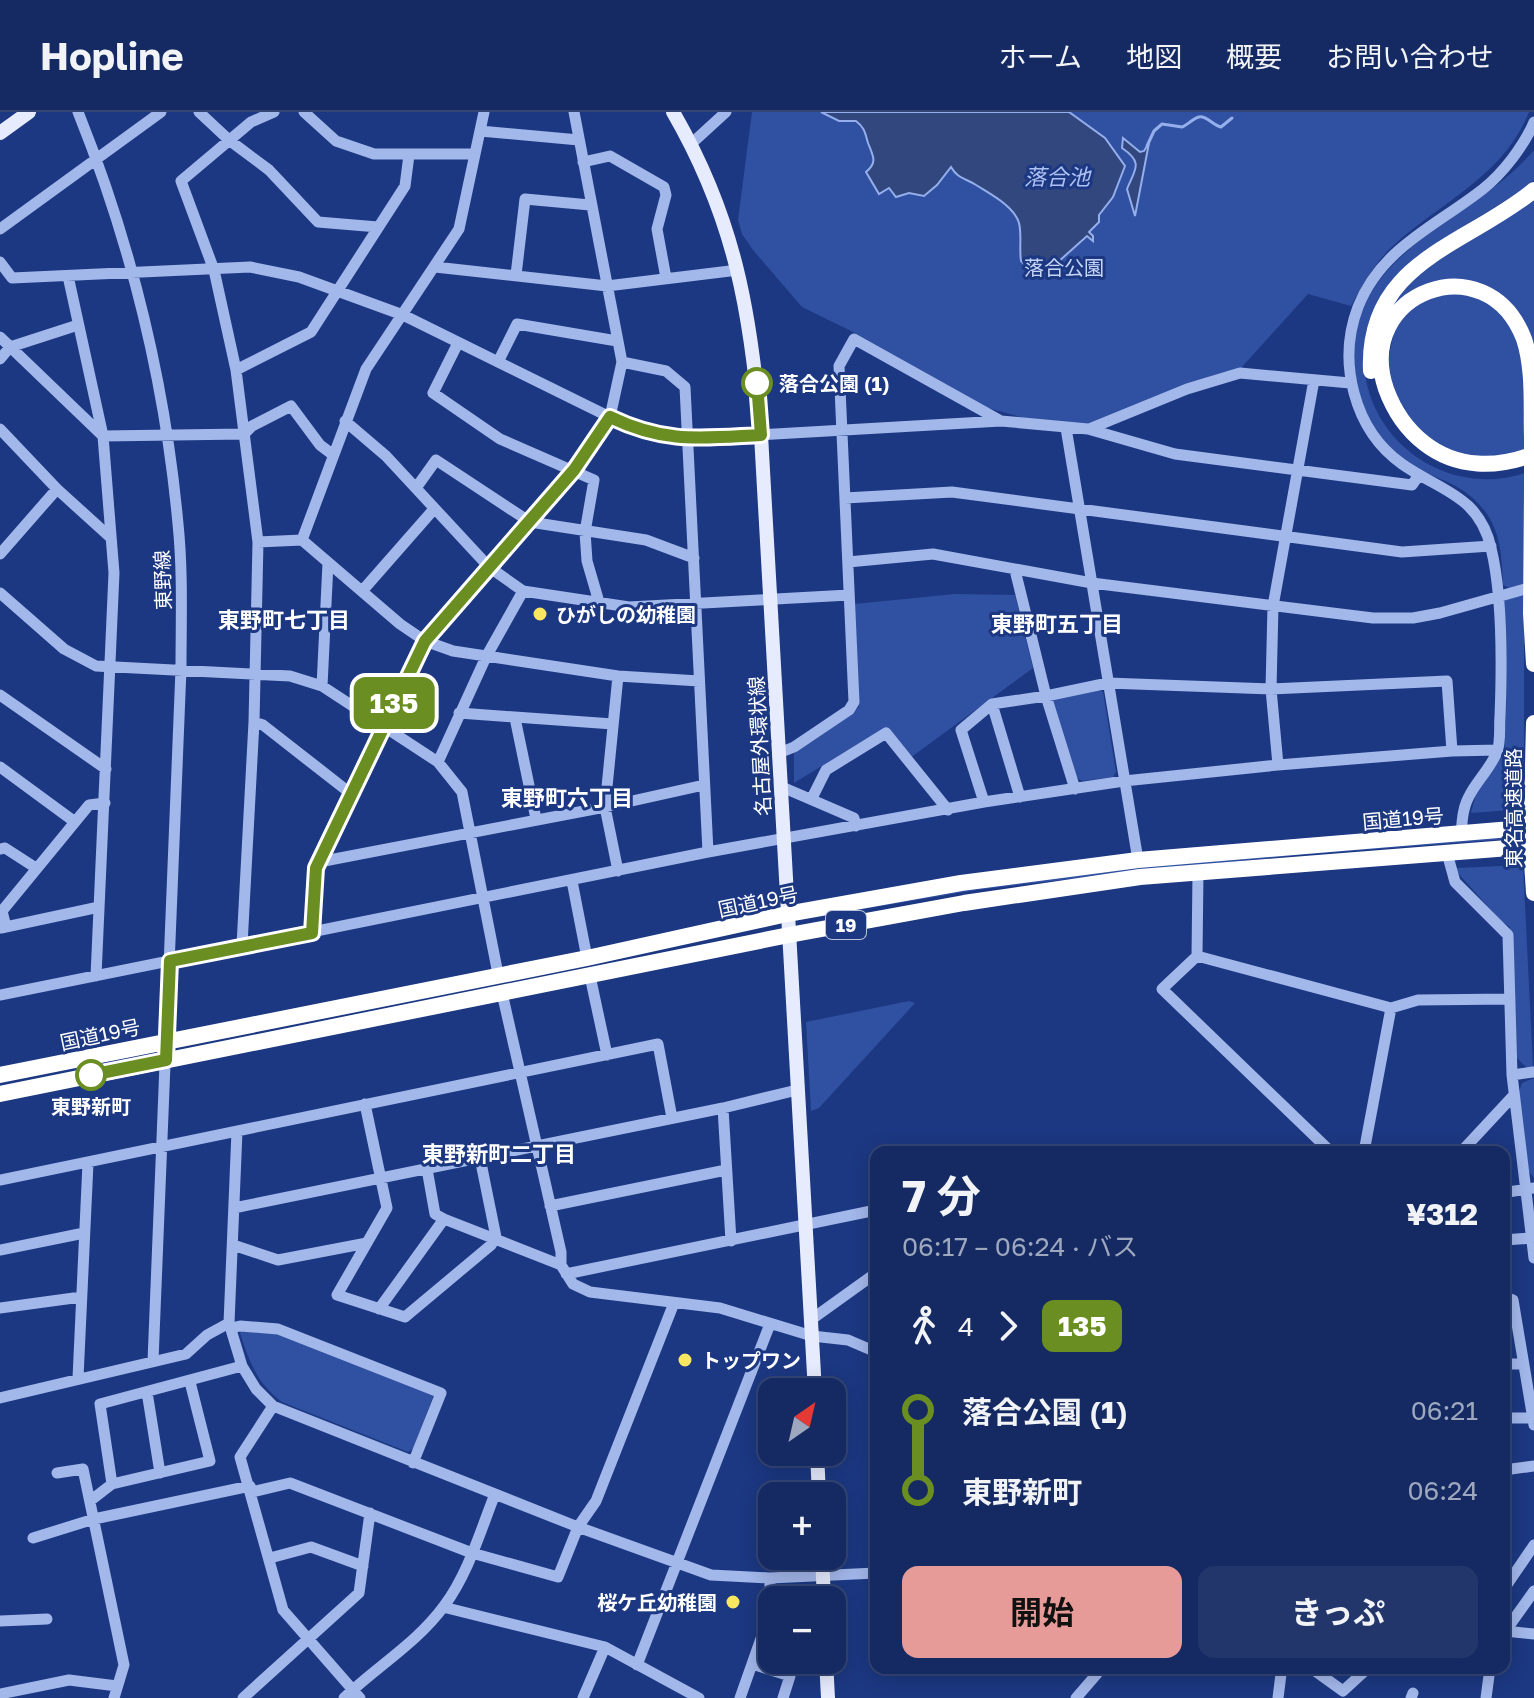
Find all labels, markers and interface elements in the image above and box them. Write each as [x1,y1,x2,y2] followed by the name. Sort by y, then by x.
[40,33,184,78] text: Hopline
[999,40,1082,73] text: ホーム
[1126,40,1182,73] text: 地図
[1226,40,1282,73] text: 概要
[1326,40,1494,73] text: お問い合わせ
[1024,163,1092,190] water label: 落合池
[1024,255,1104,279] park label: 落合公園
[742,368,772,398] marker: 落合公園 (1)
[779,371,890,395] place label: 落合公園 (1)
[149,550,175,610] street label: 東野線
[556,602,696,626] place label: ひがしの幼稚園
[531,605,549,623] marker: ひがしの幼稚園
[218,606,350,633] district label: 東野町七丁目
[991,610,1123,637] district label: 東野町五丁目
[743,675,775,817] street label: 名古屋外環状線
[348,677,440,729] line badge: 135
[370,686,418,719] text: 135
[1501,748,1525,868] street label: 東名高速道路
[501,784,633,811] district label: 東野町六丁目
[1361,802,1445,834] street label: 国道19号
[715,881,801,921] street label: 国道19号
[826,911,866,939] road number: 19
[57,1014,143,1054] street label: 国道19号
[76,1060,106,1090] marker: 東野新町
[51,1094,131,1118] place label: 東野新町
[422,1140,576,1167] district label: 東野新町二丁目
[902,1169,981,1222] text: 7 分
[1406,1196,1478,1232] text: ¥312
[902,1231,1138,1262] text: 06:17 – 06:24 · バス
[902,1304,946,1348] icon: walk
[986,1304,1030,1348] icon: forward
[1058,1309,1106,1342] text: 135
[958,1311,974,1342] text: 4
[701,1348,801,1372] place label: トップワン
[676,1351,694,1369] marker: トップワン
[758,1378,846,1466] north arrow
[758,1378,846,1674] map controls
[962,1394,1128,1430] text: 落合公園 (1)
[1411,1395,1478,1426] text: 06:21
[962,1474,1082,1510] text: 東野新町
[1407,1475,1478,1506] text: 06:24
[758,1482,846,1570] button: +
[902,1566,1182,1658] button: 開始
[1198,1566,1478,1658] button: きっぷ
[758,1586,846,1674] button: −
[597,1590,717,1614] place label: 桜ケ丘幼稚園
[724,1593,742,1611] marker: 桜ケ丘幼稚園

